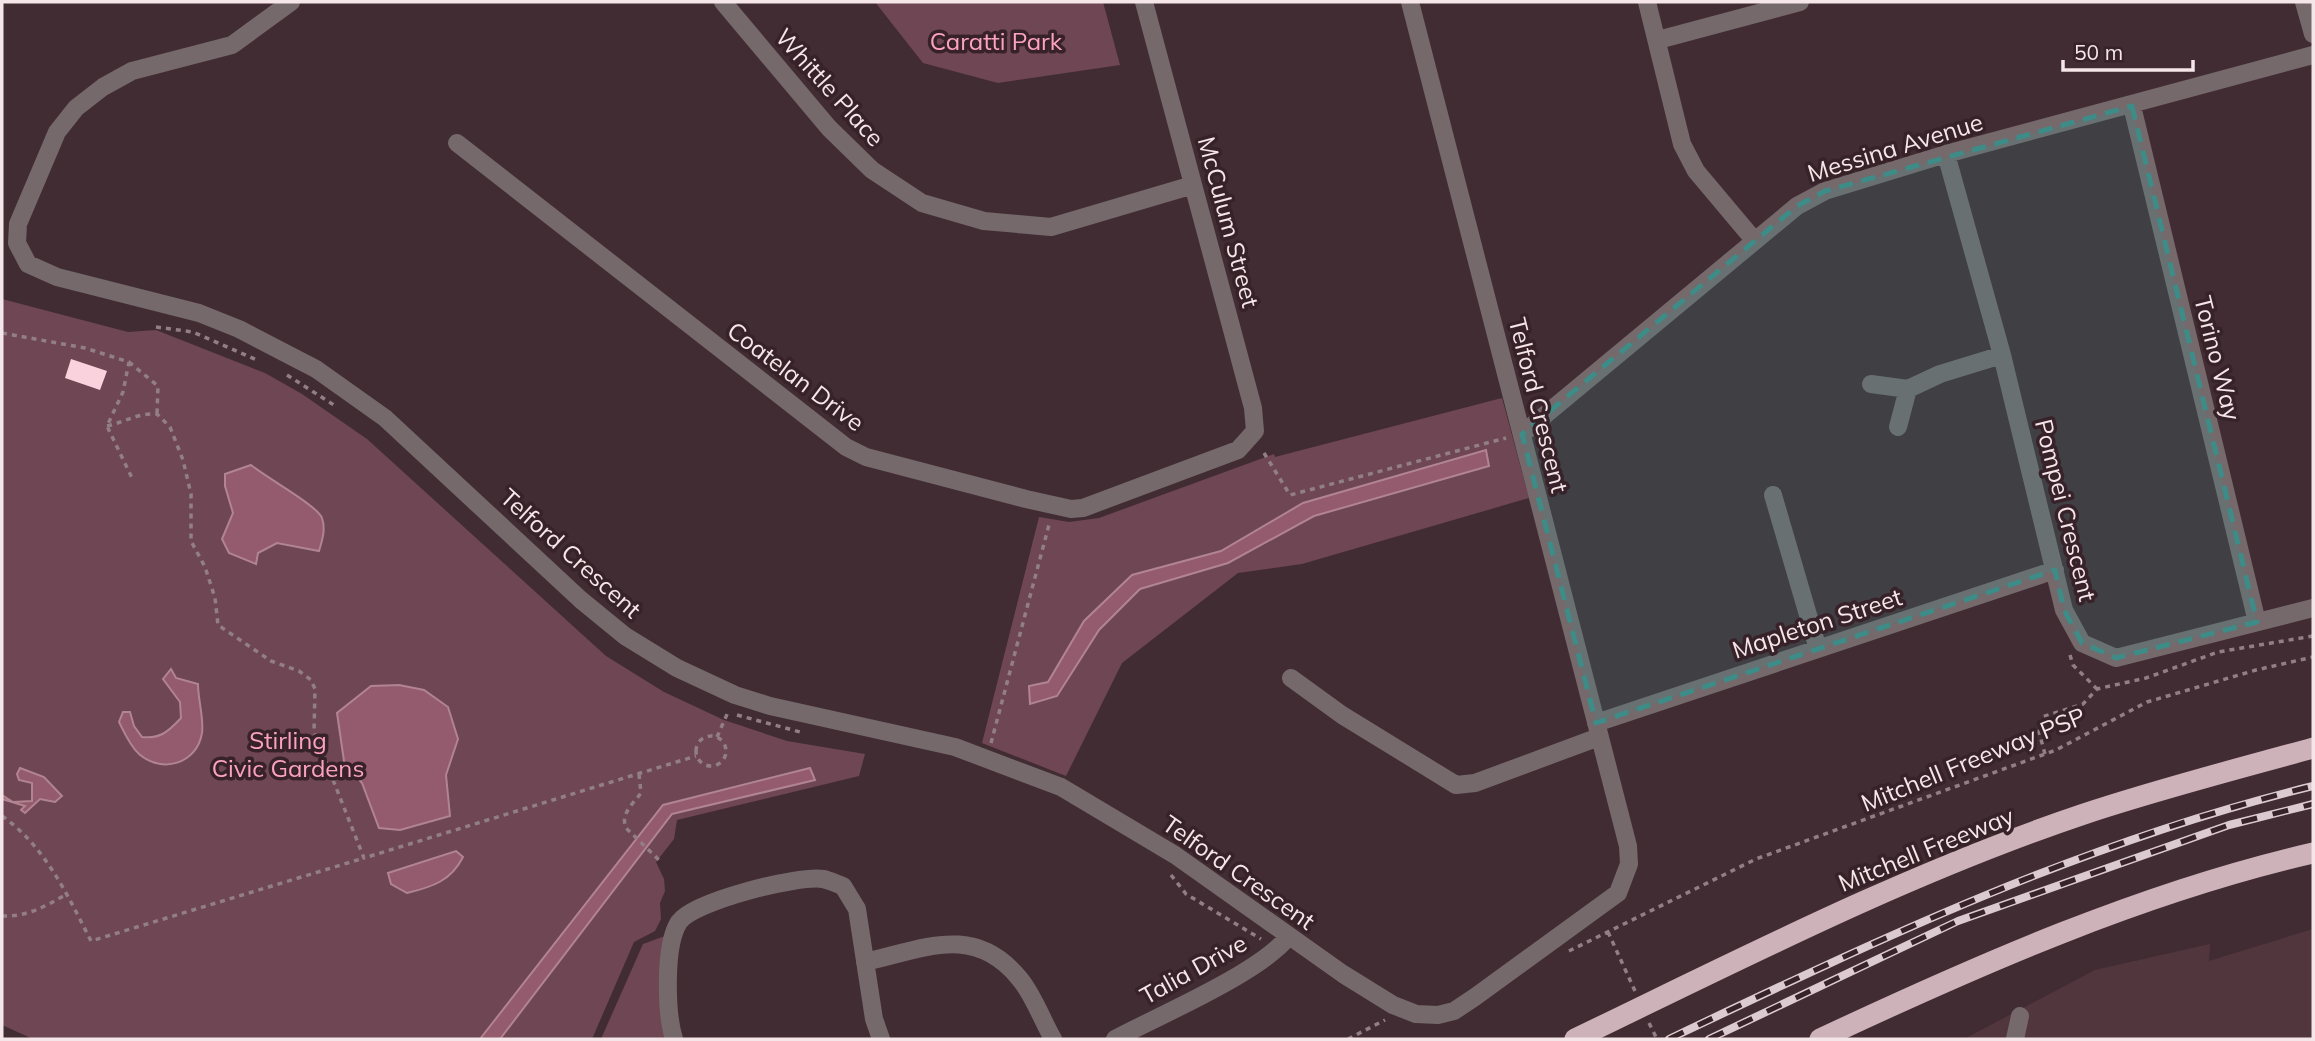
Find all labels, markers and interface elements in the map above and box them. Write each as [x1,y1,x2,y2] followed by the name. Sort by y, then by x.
[769,22,891,152] street label: Whittle Place
[930,26,1063,56] park label: Caratti Park
[2063,28,2192,72] scale bar
[2074,39,2123,65] text: 50 m
[1804,106,1986,188] street label: Messina Avenue
[1192,133,1266,311] street label: McCulum Street
[2188,293,2248,424] street label: Torino Way
[1503,314,1575,496] street label: Telford Crescent
[722,315,870,437] street label: Coatelan Drive
[2029,416,2103,604] street label: Pompei Crescent
[494,482,648,624] street label: Telford Crescent
[1728,581,1906,665] street label: Mapleton Street
[1857,700,2089,818] street label: Mitchell Freeway PSP
[212,725,364,783] park label: Stirling Civic Gardens
[1834,800,2018,898] street label: Mitchell Freeway
[1157,808,1321,936] street label: Telford Crescent
[1135,927,1251,1011] street label: Talia Drive

